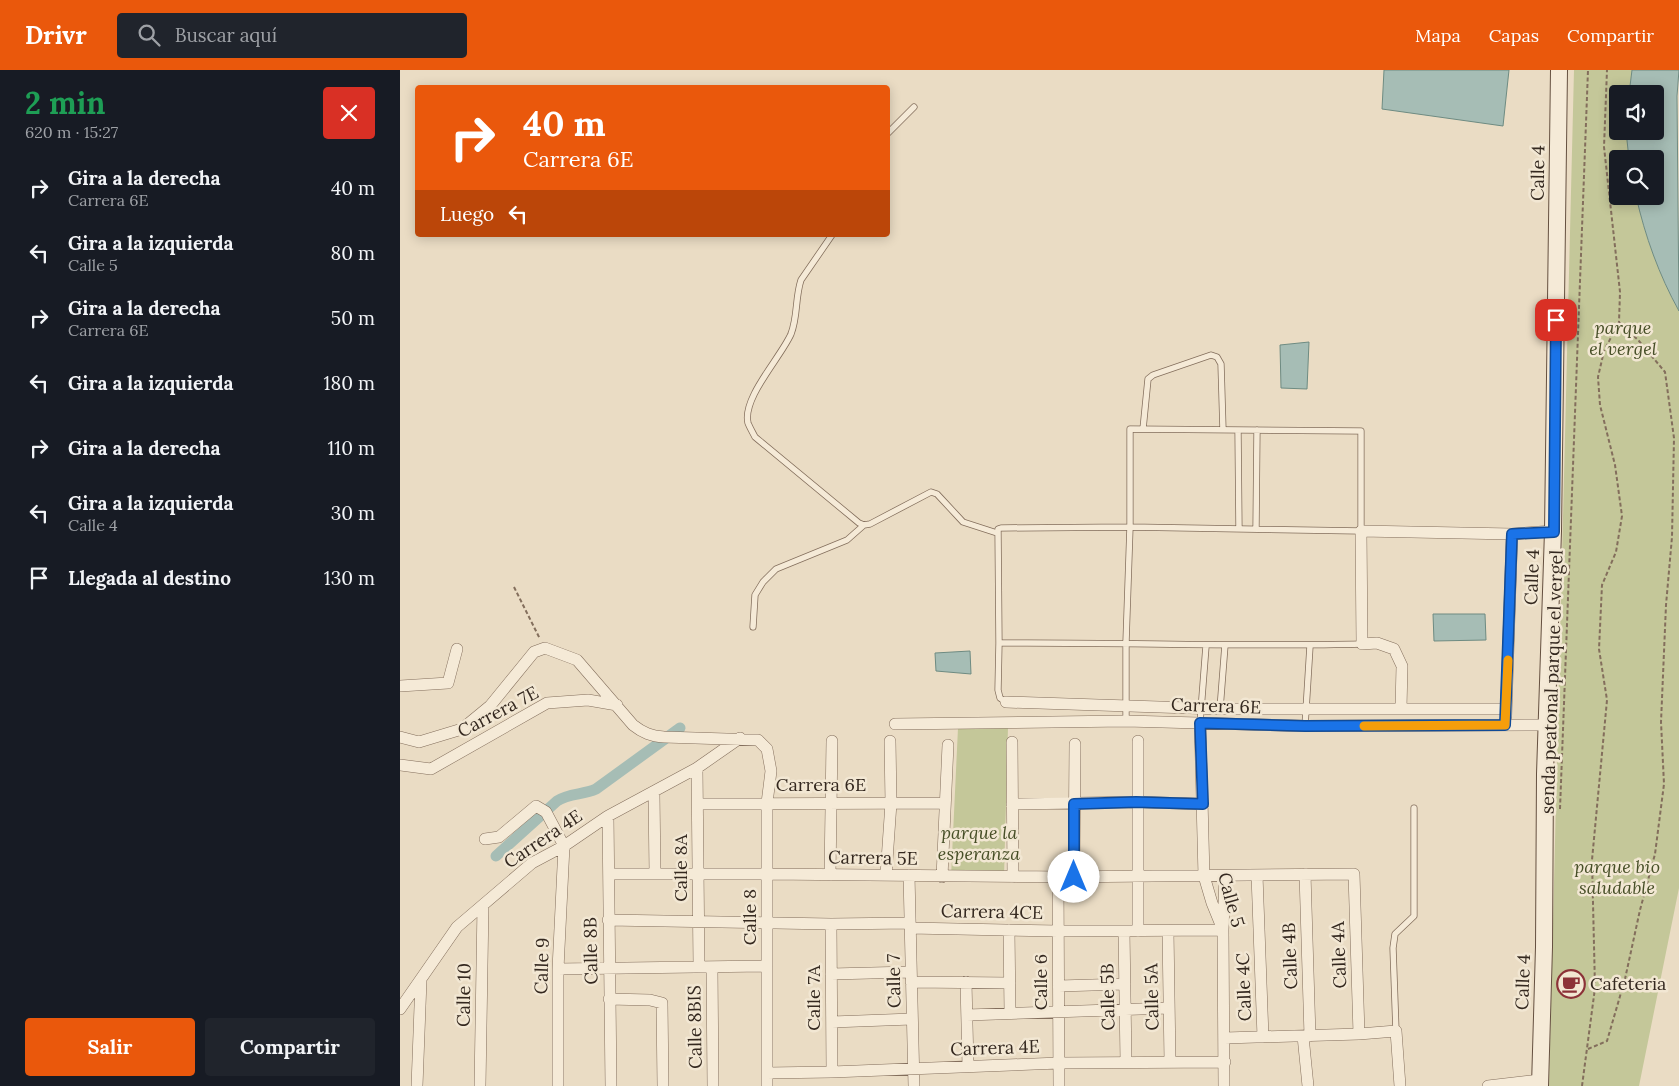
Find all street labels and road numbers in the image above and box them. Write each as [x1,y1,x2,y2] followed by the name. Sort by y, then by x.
[1526,145,1549,201] street label: Calle 4
[1519,548,1544,605] street label: Calle 4
[1535,549,1568,815] street label: senda peatonal parque el vergel
[453,681,542,742] street label: Carrera 7E
[1170,692,1262,719] street label: Carrera 6E
[776,773,866,796] street label: Carrera 6E
[499,804,586,873] street label: Carrera 4E
[669,834,692,902] street label: Calle 8A
[828,845,918,870] street label: Carrera 5E
[1213,870,1250,930] street label: Calle 5
[738,889,761,945] street label: Calle 8
[941,899,1043,924] street label: Carrera 4CE
[578,917,603,985] street label: Calle 8B
[1326,920,1351,989] street label: Calle 4A
[1277,922,1302,990] street label: Calle 4B
[529,937,554,995] street label: Calle 9
[1231,952,1256,1022] street label: Calle 4C
[1510,953,1535,1010] street label: Calle 4
[882,954,905,1008] street label: Calle 7
[1029,954,1052,1010] street label: Calle 6
[1139,962,1164,1031] street label: Calle 5A
[451,963,476,1027] street label: Calle 10
[1095,963,1120,1031] street label: Calle 5B
[802,965,825,1031] street label: Calle 7A
[682,985,707,1069] street label: Calle 8BIS
[950,1034,1040,1061] street label: Carrera 4E

